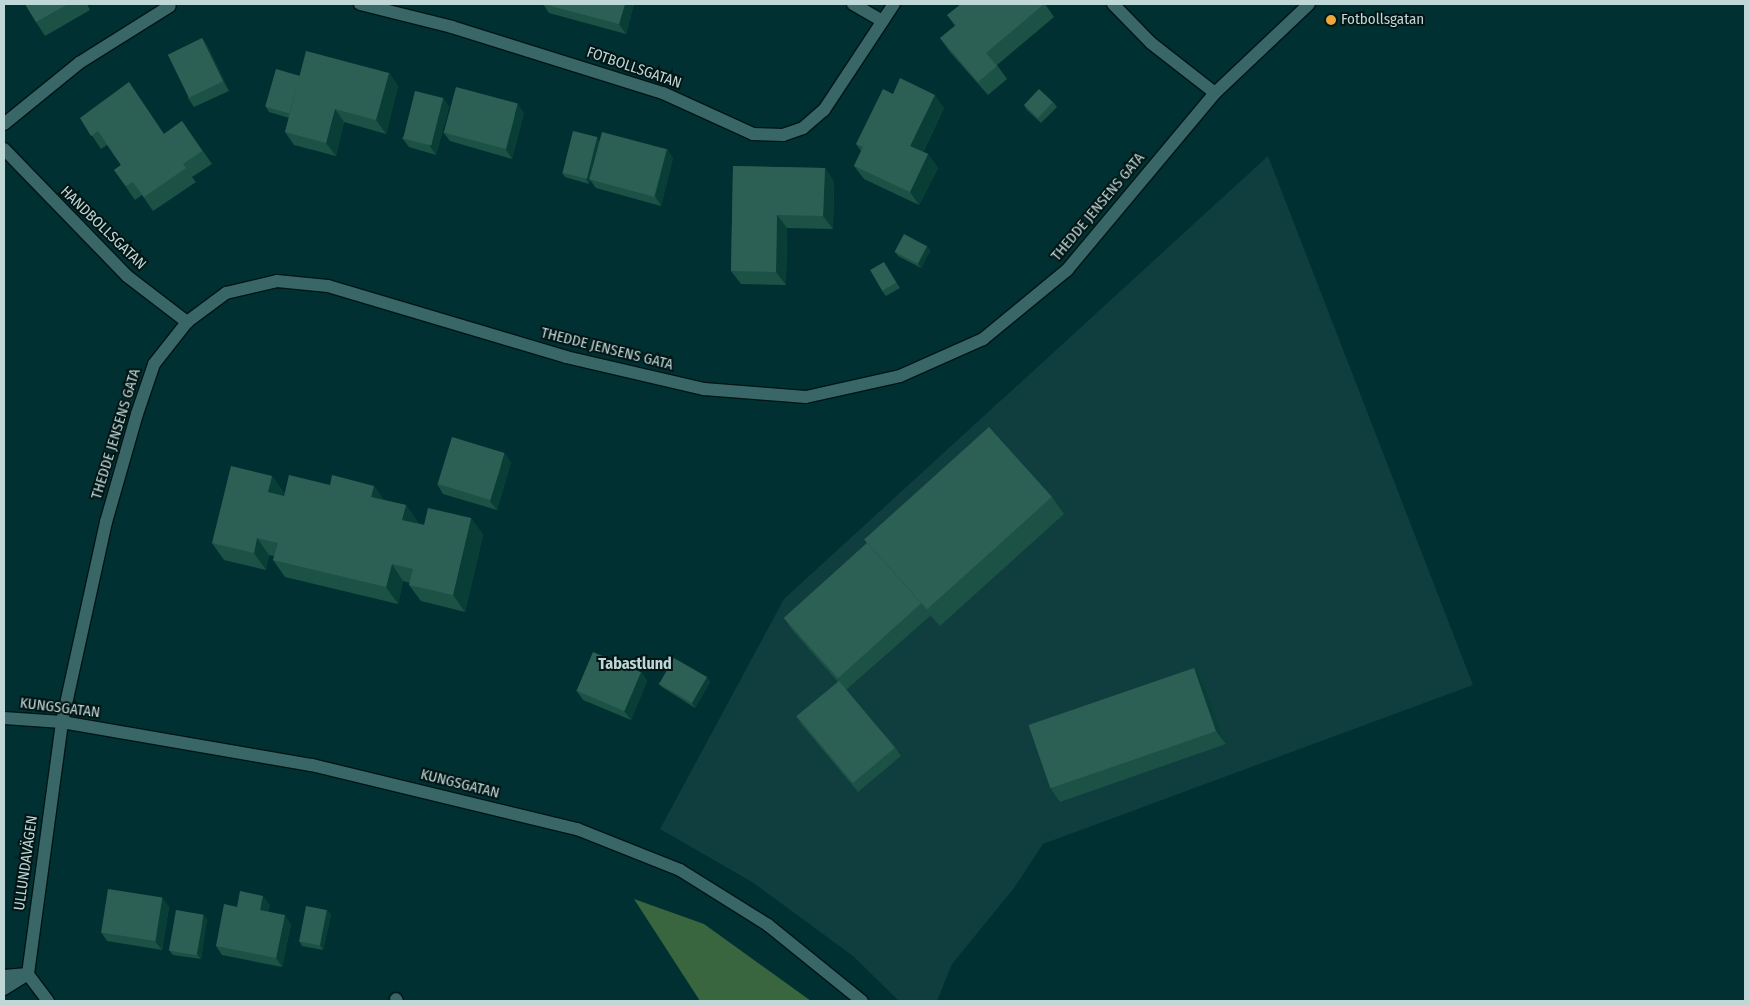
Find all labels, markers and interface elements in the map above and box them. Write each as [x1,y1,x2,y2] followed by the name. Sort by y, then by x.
[1341,11,1424,29] place label: Fotbollsgatan
[1325,14,1337,26] marker: Fotbollsgatan
[584,43,684,93] street label: FOTBOLLSGATAN
[1048,149,1148,265] street label: THEDDE JENSENS GATA
[57,183,149,273] street label: HANDBOLLSGATAN
[539,324,675,374] street label: THEDDE JENSENS GATA
[88,367,144,501] street label: THEDDE JENSENS GATA
[598,654,672,674] district label: Tabastlund
[19,694,101,722] street label: KUNGSGATAN
[419,766,501,802] street label: KUNGSGATAN
[10,814,42,912] street label: ULLUNDAVÄGEN

